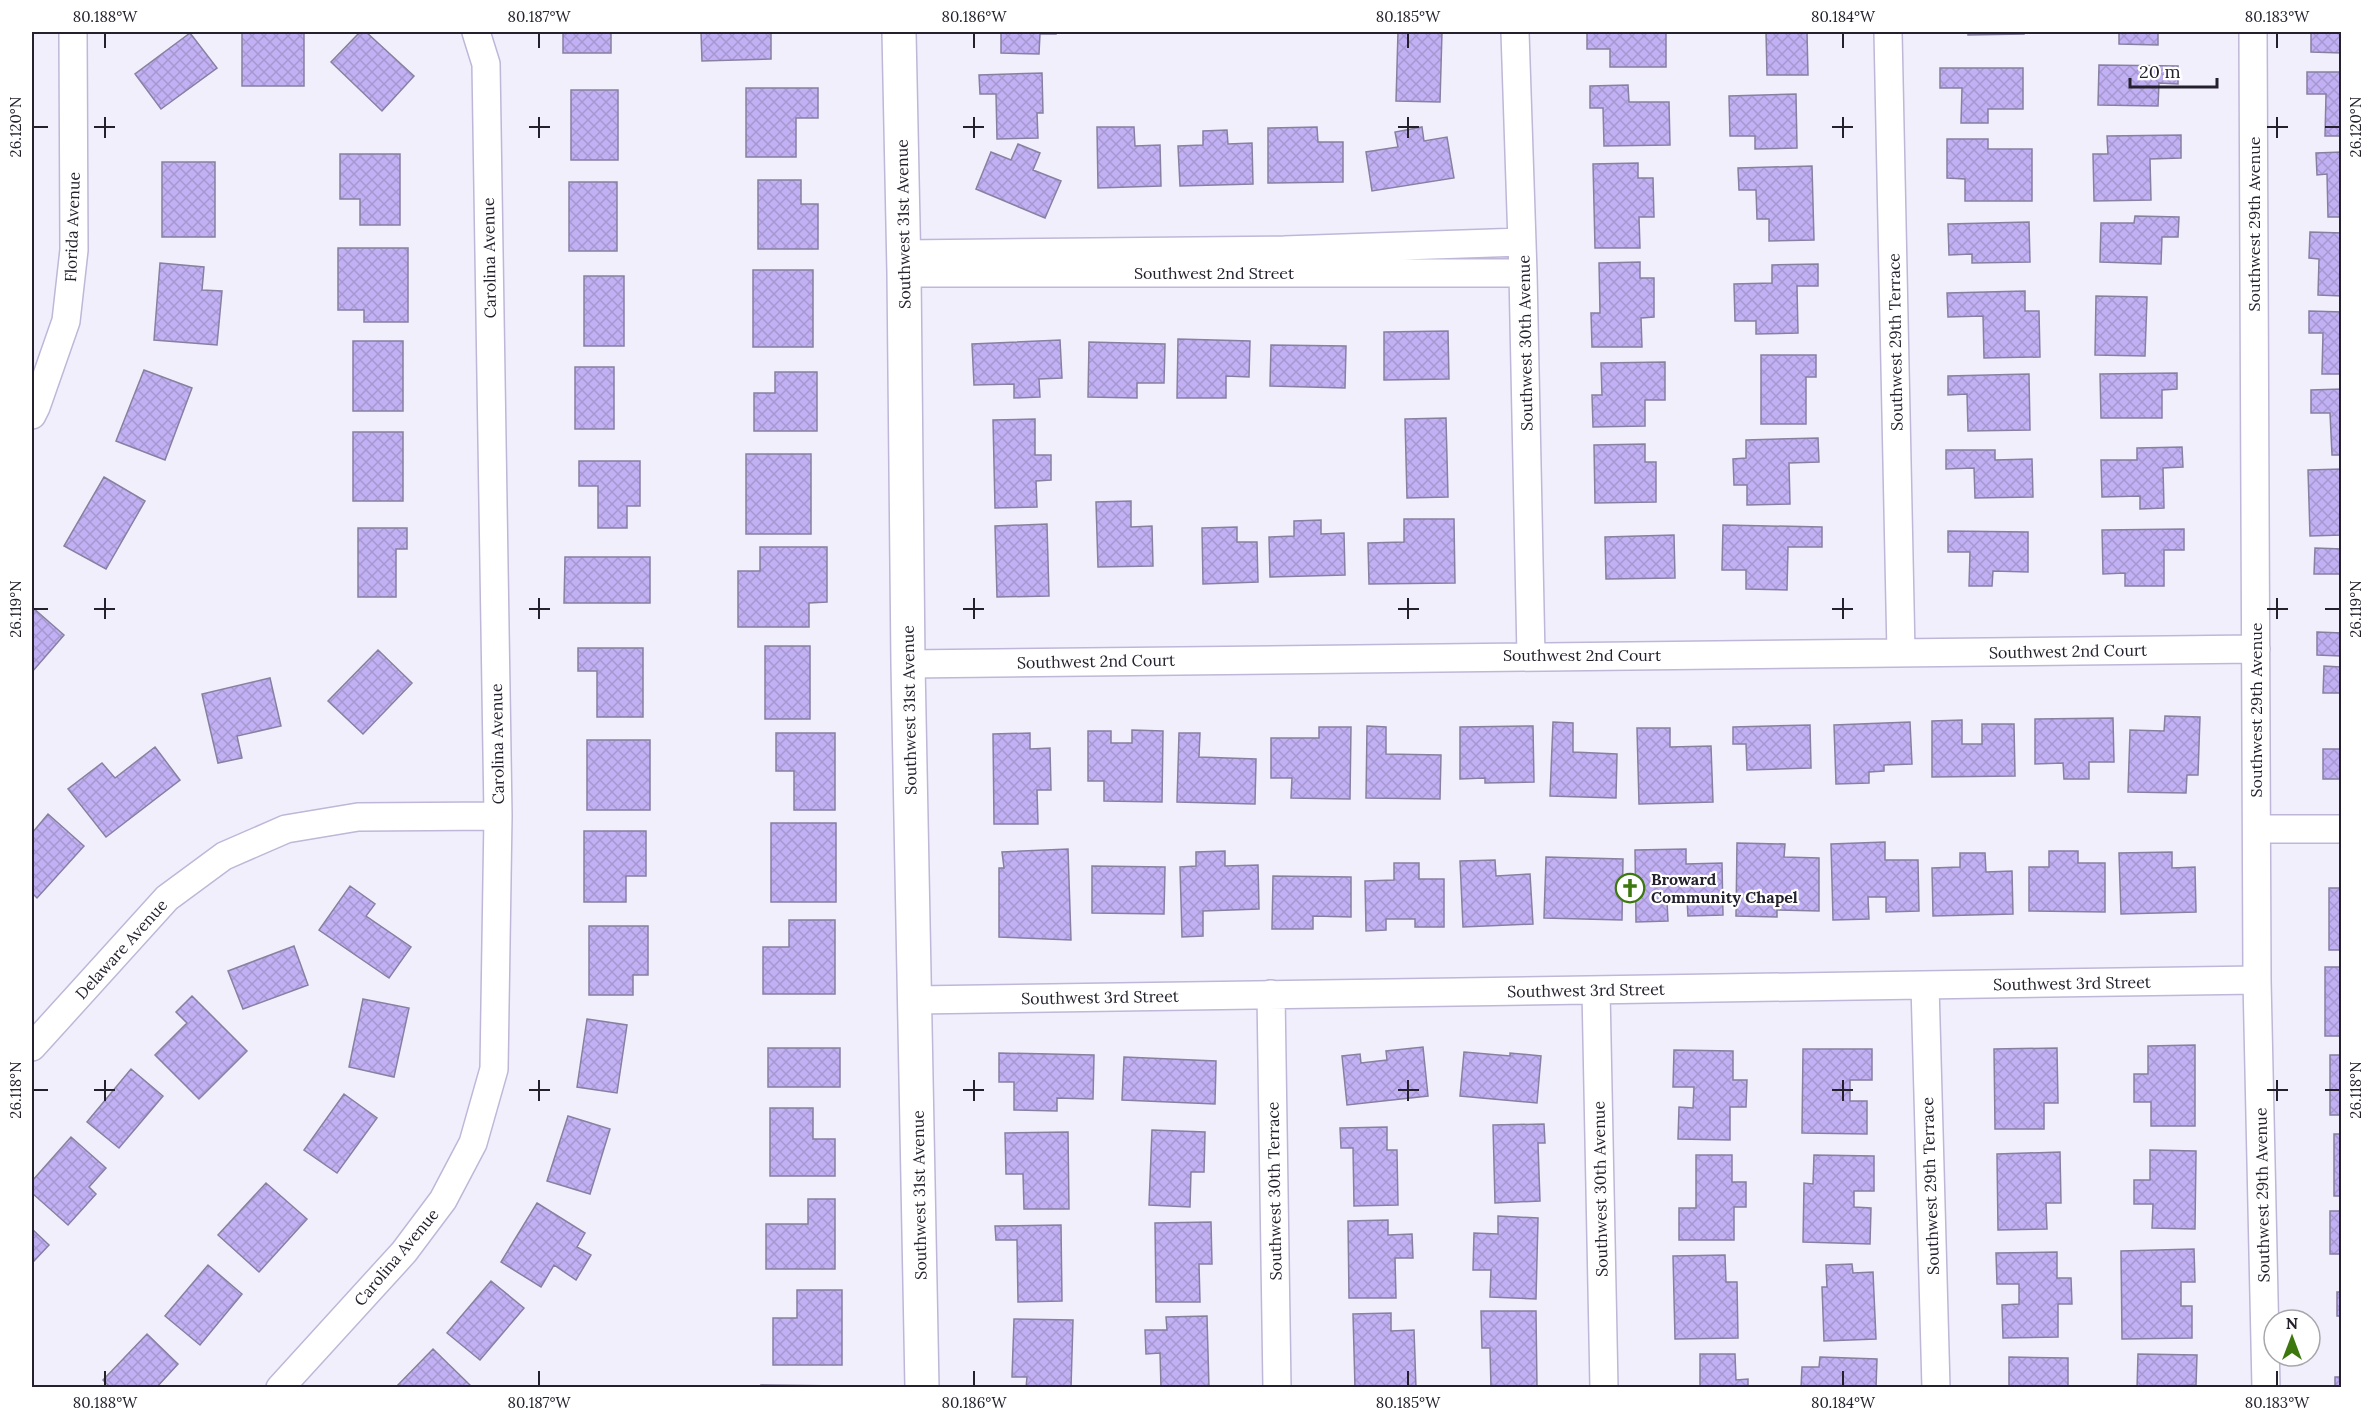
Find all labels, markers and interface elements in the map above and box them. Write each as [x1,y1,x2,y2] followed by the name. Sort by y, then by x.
[73,7,138,26] text: 80.188°W
[507,7,572,26] text: 80.187°W
[942,7,1007,26] text: 80.186°W
[1376,7,1441,26] text: 80.185°W
[1811,7,1876,26] text: 80.184°W
[2245,7,2310,26] text: 80.183°W
[2130,51,2217,89] scale bar
[2139,60,2181,83] text: 20 m
[6,97,25,157] text: 26.120°N
[2346,97,2365,157] text: 26.120°N
[2244,136,2264,311] street label: Southwest 29th Avenue
[892,139,914,309] street label: Southwest 31st Avenue
[60,171,84,282] street label: Florida Avenue
[478,197,500,319] street label: Carolina Avenue
[1883,253,1907,431] street label: Southwest 29th Terrace
[1513,255,1537,431] street label: Southwest 30th Avenue
[1134,263,1295,283] street label: Southwest 2nd Street
[6,580,25,638] text: 26.119°N
[2346,580,2365,638] text: 26.119°N
[2246,622,2266,797] street label: Southwest 29th Avenue
[898,625,920,795] street label: Southwest 31st Avenue
[1989,640,2148,662] street label: Southwest 2nd Court
[1503,645,1662,665] street label: Southwest 2nd Court
[1017,650,1176,672] street label: Southwest 2nd Court
[486,683,508,805] street label: Carolina Avenue
[1651,869,1798,907] place label: Broward Community Chapel
[1614,872,1646,904] church icon: Broward Community Chapel
[71,895,171,1003] street label: Delaware Avenue
[1993,972,2152,994] street label: Southwest 3rd Street
[1507,979,1666,1001] street label: Southwest 3rd Street
[1021,986,1180,1008] street label: Southwest 3rd Street
[6,1061,25,1119] text: 26.118°N
[2346,1061,2365,1119] text: 26.118°N
[1917,1096,1943,1275] street label: Southwest 29th Terrace
[1262,1101,1286,1281] street label: Southwest 30th Terrace
[1588,1101,1612,1277] street label: Southwest 30th Avenue
[2250,1107,2274,1283] street label: Southwest 29th Avenue
[908,1110,930,1280] street label: Southwest 31st Avenue
[349,1204,443,1310] street label: Carolina Avenue
[2262,1308,2322,1368] north arrow
[2286,1313,2298,1333] text: N
[73,1393,138,1412] text: 80.188°W
[507,1393,572,1412] text: 80.187°W
[942,1393,1007,1412] text: 80.186°W
[1376,1393,1441,1412] text: 80.185°W
[1811,1393,1876,1412] text: 80.184°W
[2245,1393,2310,1412] text: 80.183°W

